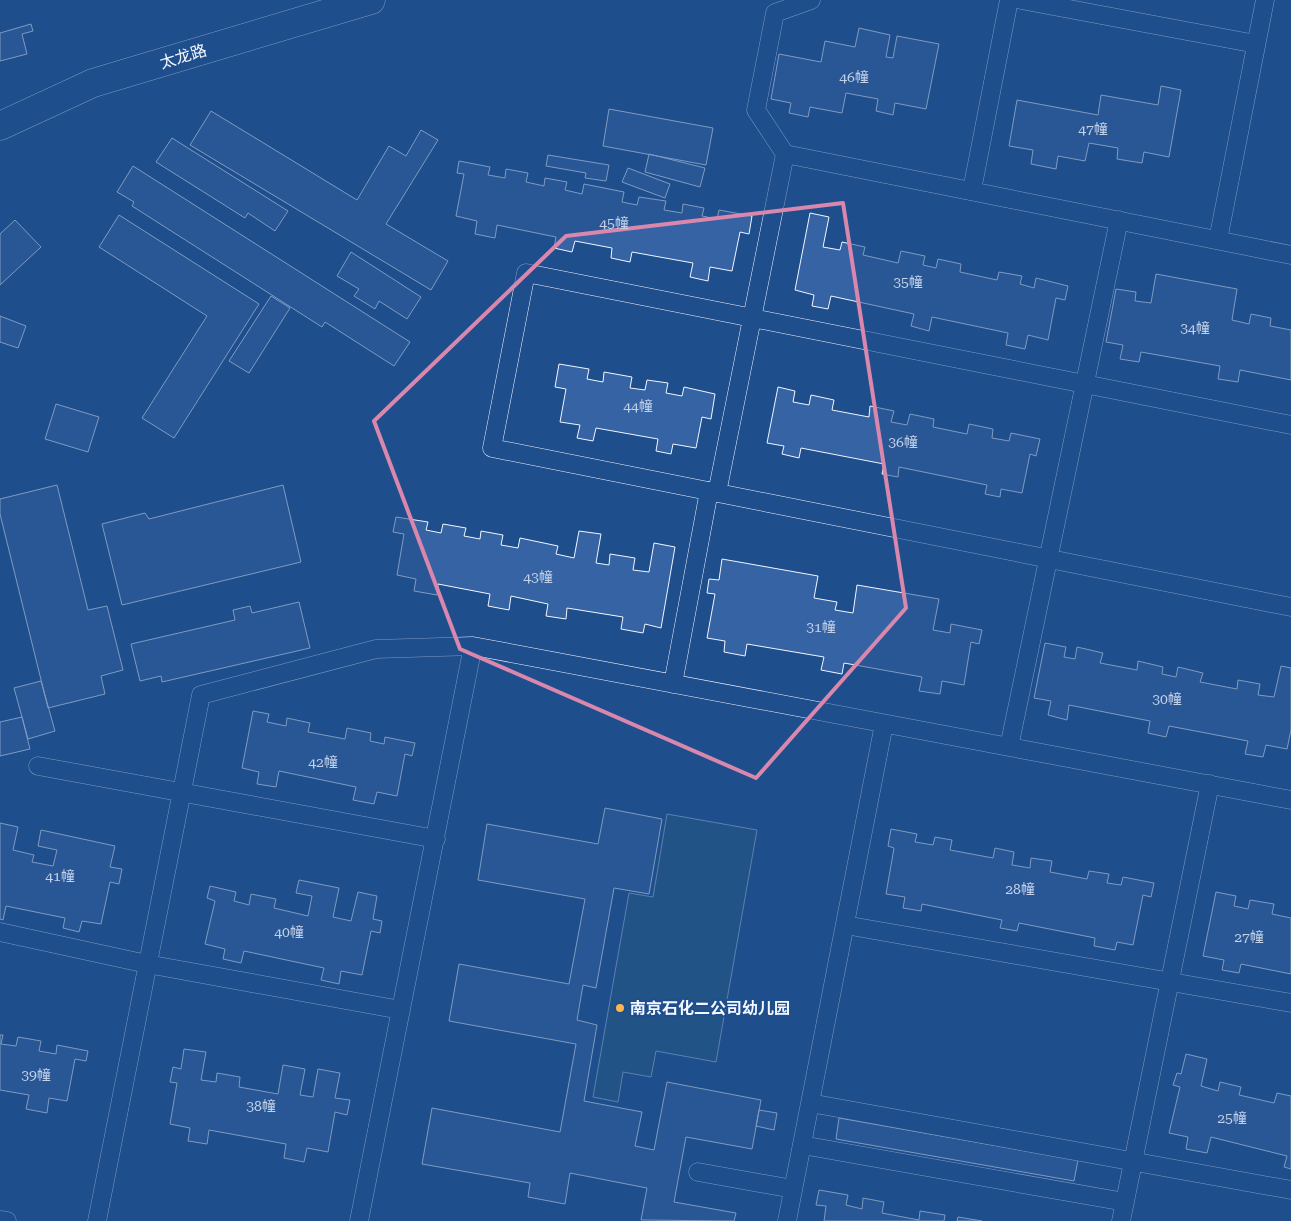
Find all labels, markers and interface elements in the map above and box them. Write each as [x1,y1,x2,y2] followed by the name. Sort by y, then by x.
[157,40,209,73] street label: 太龙路
[839,69,869,85] house number: 46幢
[1078,121,1108,137] house number: 47幢
[599,215,629,231] house number: 45幢
[893,274,923,290] house number: 35幢
[1180,320,1210,336] house number: 34幢
[623,398,653,414] house number: 44幢
[888,434,918,450] house number: 36幢
[523,569,553,585] house number: 43幢
[806,619,836,635] house number: 31幢
[1152,691,1182,707] house number: 30幢
[308,754,338,770] house number: 42幢
[45,868,75,884] house number: 41幢
[1005,881,1035,897] house number: 28幢
[274,924,304,940] house number: 40幢
[1234,929,1264,945] house number: 27幢
[630,999,790,1018] place label: 南京石化二公司幼儿园
[614,1002,626,1014] marker: 南京石化二公司幼儿园
[21,1067,51,1083] house number: 39幢
[246,1098,276,1114] house number: 38幢
[1217,1110,1247,1126] house number: 25幢

